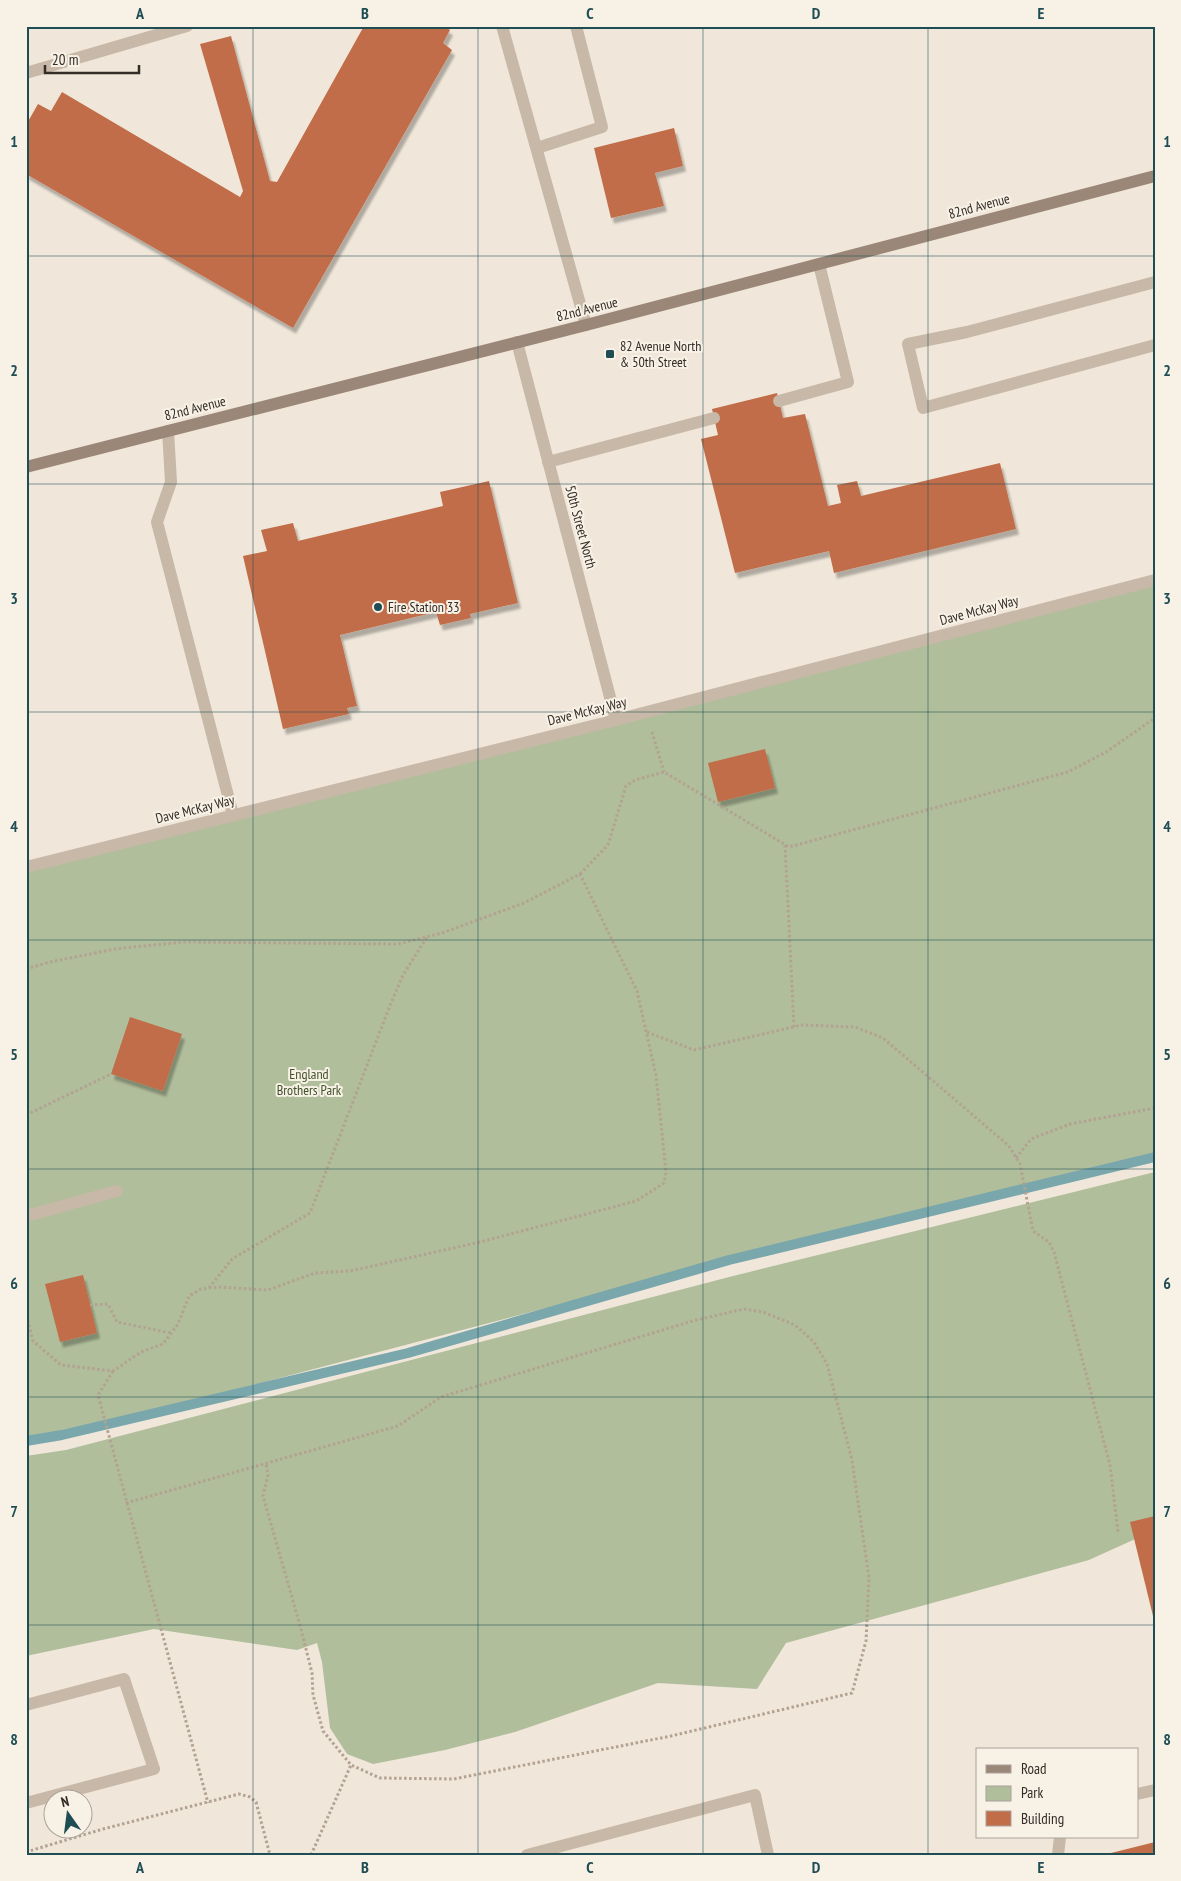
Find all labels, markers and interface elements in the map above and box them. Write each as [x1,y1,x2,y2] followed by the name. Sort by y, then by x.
[135,3,145,23] text: A
[361,3,369,23] text: B
[586,3,594,23] text: C
[812,3,821,23] text: D
[1038,3,1045,23] text: E
[45,42,139,74] scale bar
[52,50,78,69] text: 20 m
[10,131,18,151] text: 1
[1163,131,1171,151] text: 1
[946,189,1012,223] street label: 82nd Avenue
[554,293,620,325] street label: 82nd Avenue
[620,337,701,371] place label: 82 Avenue North & 50th Street
[604,348,616,360] marker: 82 Avenue North & 50th Street
[10,360,18,380] text: 2
[1163,360,1171,380] text: 2
[162,392,228,424] street label: 82nd Avenue
[561,483,601,571] street label: 50th Street North
[10,588,18,608] text: 3
[1163,588,1171,608] text: 3
[938,591,1021,629] street label: Dave McKay Way
[388,598,460,616] place label: Fire Station 33
[372,601,384,613] marker: Fire Station 33
[546,692,629,729] street label: Dave McKay Way
[154,790,237,827] street label: Dave McKay Way
[10,816,18,836] text: 4
[1163,816,1171,836] text: 4
[10,1044,18,1064] text: 5
[1163,1044,1171,1064] text: 5
[277,1065,342,1099] park label: England Brothers Park
[10,1273,18,1293] text: 6
[1163,1273,1171,1293] text: 6
[10,1501,18,1521] text: 7
[1163,1501,1171,1521] text: 7
[10,1729,18,1749] text: 8
[1163,1729,1171,1749] text: 8
[976,1748,1138,1838] legend
[1021,1759,1047,1778] text: Road
[1021,1783,1043,1802] text: Park
[42,1788,92,1838] north arrow
[59,1792,71,1811] text: N
[1021,1809,1064,1828] text: Building
[135,1857,145,1877] text: A
[361,1857,369,1877] text: B
[586,1857,594,1877] text: C
[812,1857,821,1877] text: D
[1038,1857,1045,1877] text: E

